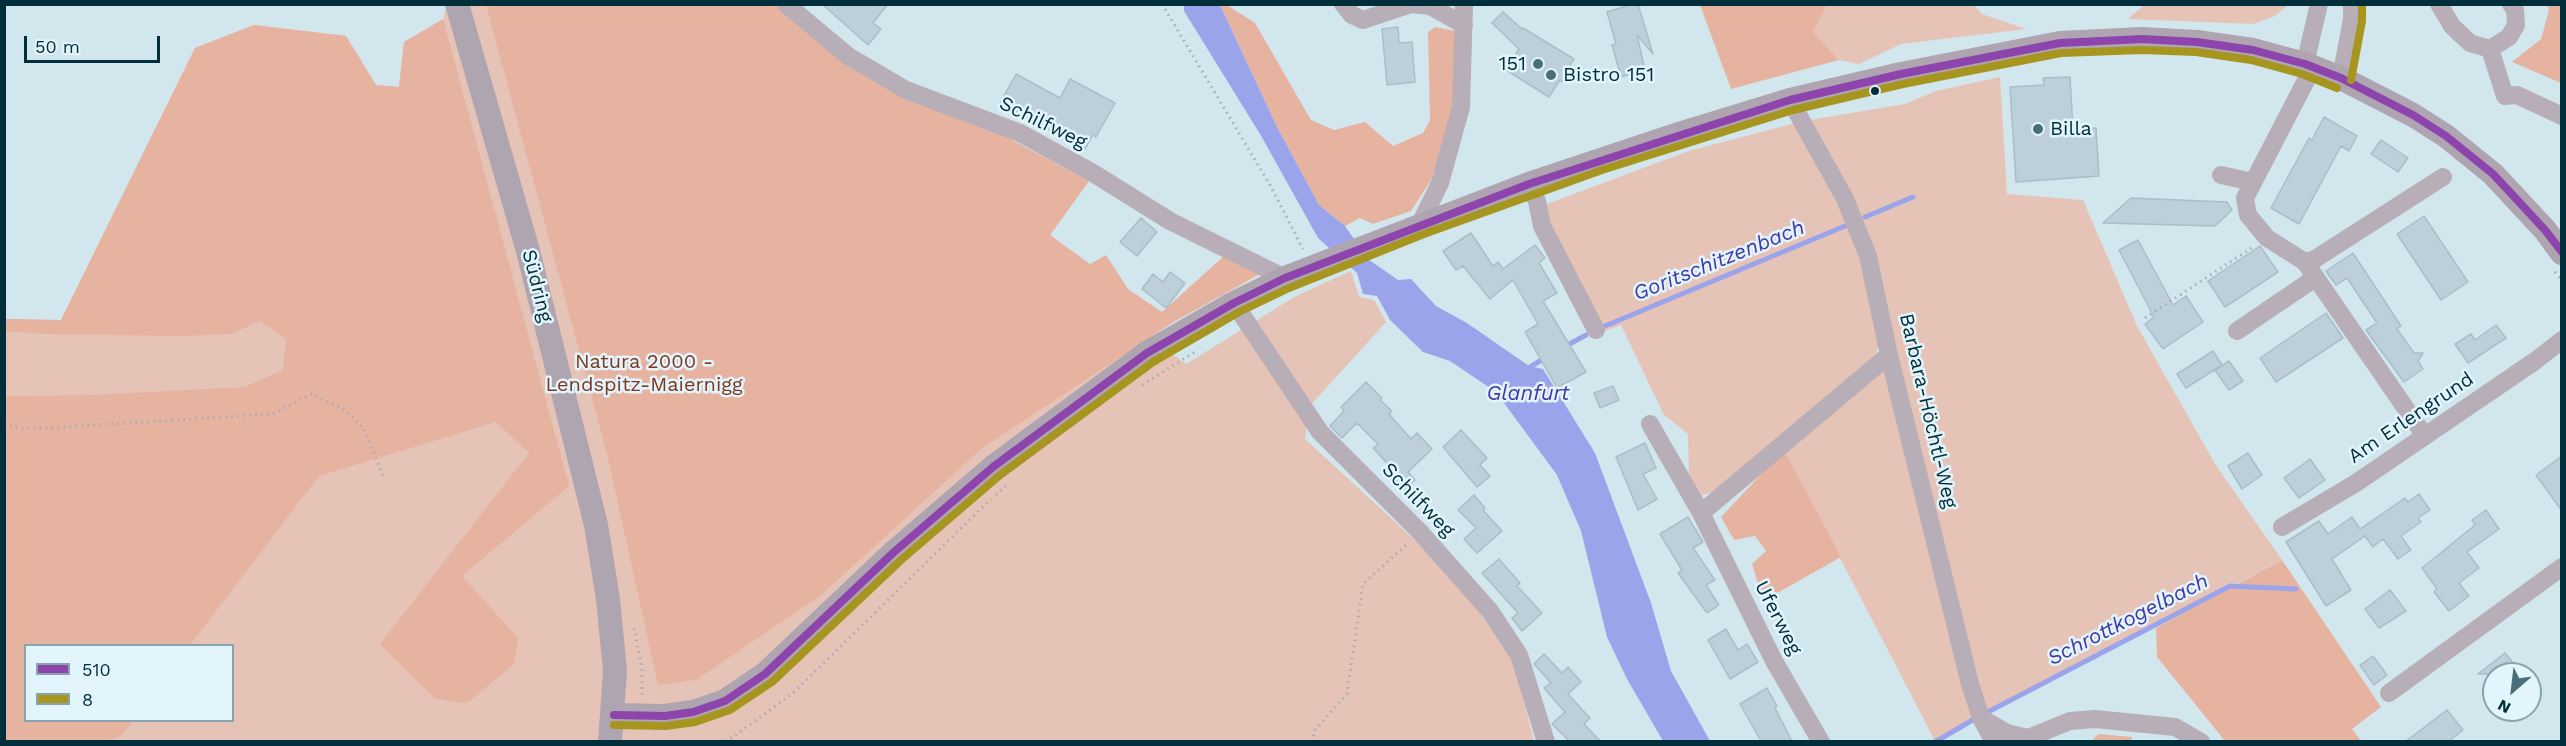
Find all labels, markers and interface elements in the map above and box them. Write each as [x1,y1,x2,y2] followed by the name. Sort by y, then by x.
[27,24,164,62] scale bar
[35,36,80,57] text: 50 m
[1499,52,1526,76] place label: 151
[1531,57,1545,71] marker: 151
[1563,63,1654,87] place label: Bistro 151
[1544,68,1558,82] marker: Bistro 151
[1869,85,1881,97] unlabelled marker
[995,92,1091,154] street label: Schilfweg
[2050,117,2092,141] place label: Billa
[2031,122,2045,136] marker: Billa
[1630,215,1808,307] water label: Goritschitzenbach
[516,247,558,325] street label: Südring
[1894,311,1962,511] street label: Barbara-Höchtl-Weg
[545,350,743,397] park label: Natura 2000 - Lendspitz-Maiernigg
[2344,367,2478,469] street label: Am Erlengrund
[1487,381,1569,407] water label: Glanfurt
[1377,458,1459,542] street label: Schilfweg
[2043,569,2213,671] water label: Schrottkogelbach
[1749,577,1807,659] street label: Uferweg
[24,644,234,722] legend
[82,659,111,680] text: 510
[2482,662,2542,722] north arrow
[82,689,93,710] text: 8
[2495,695,2514,718] text: N

